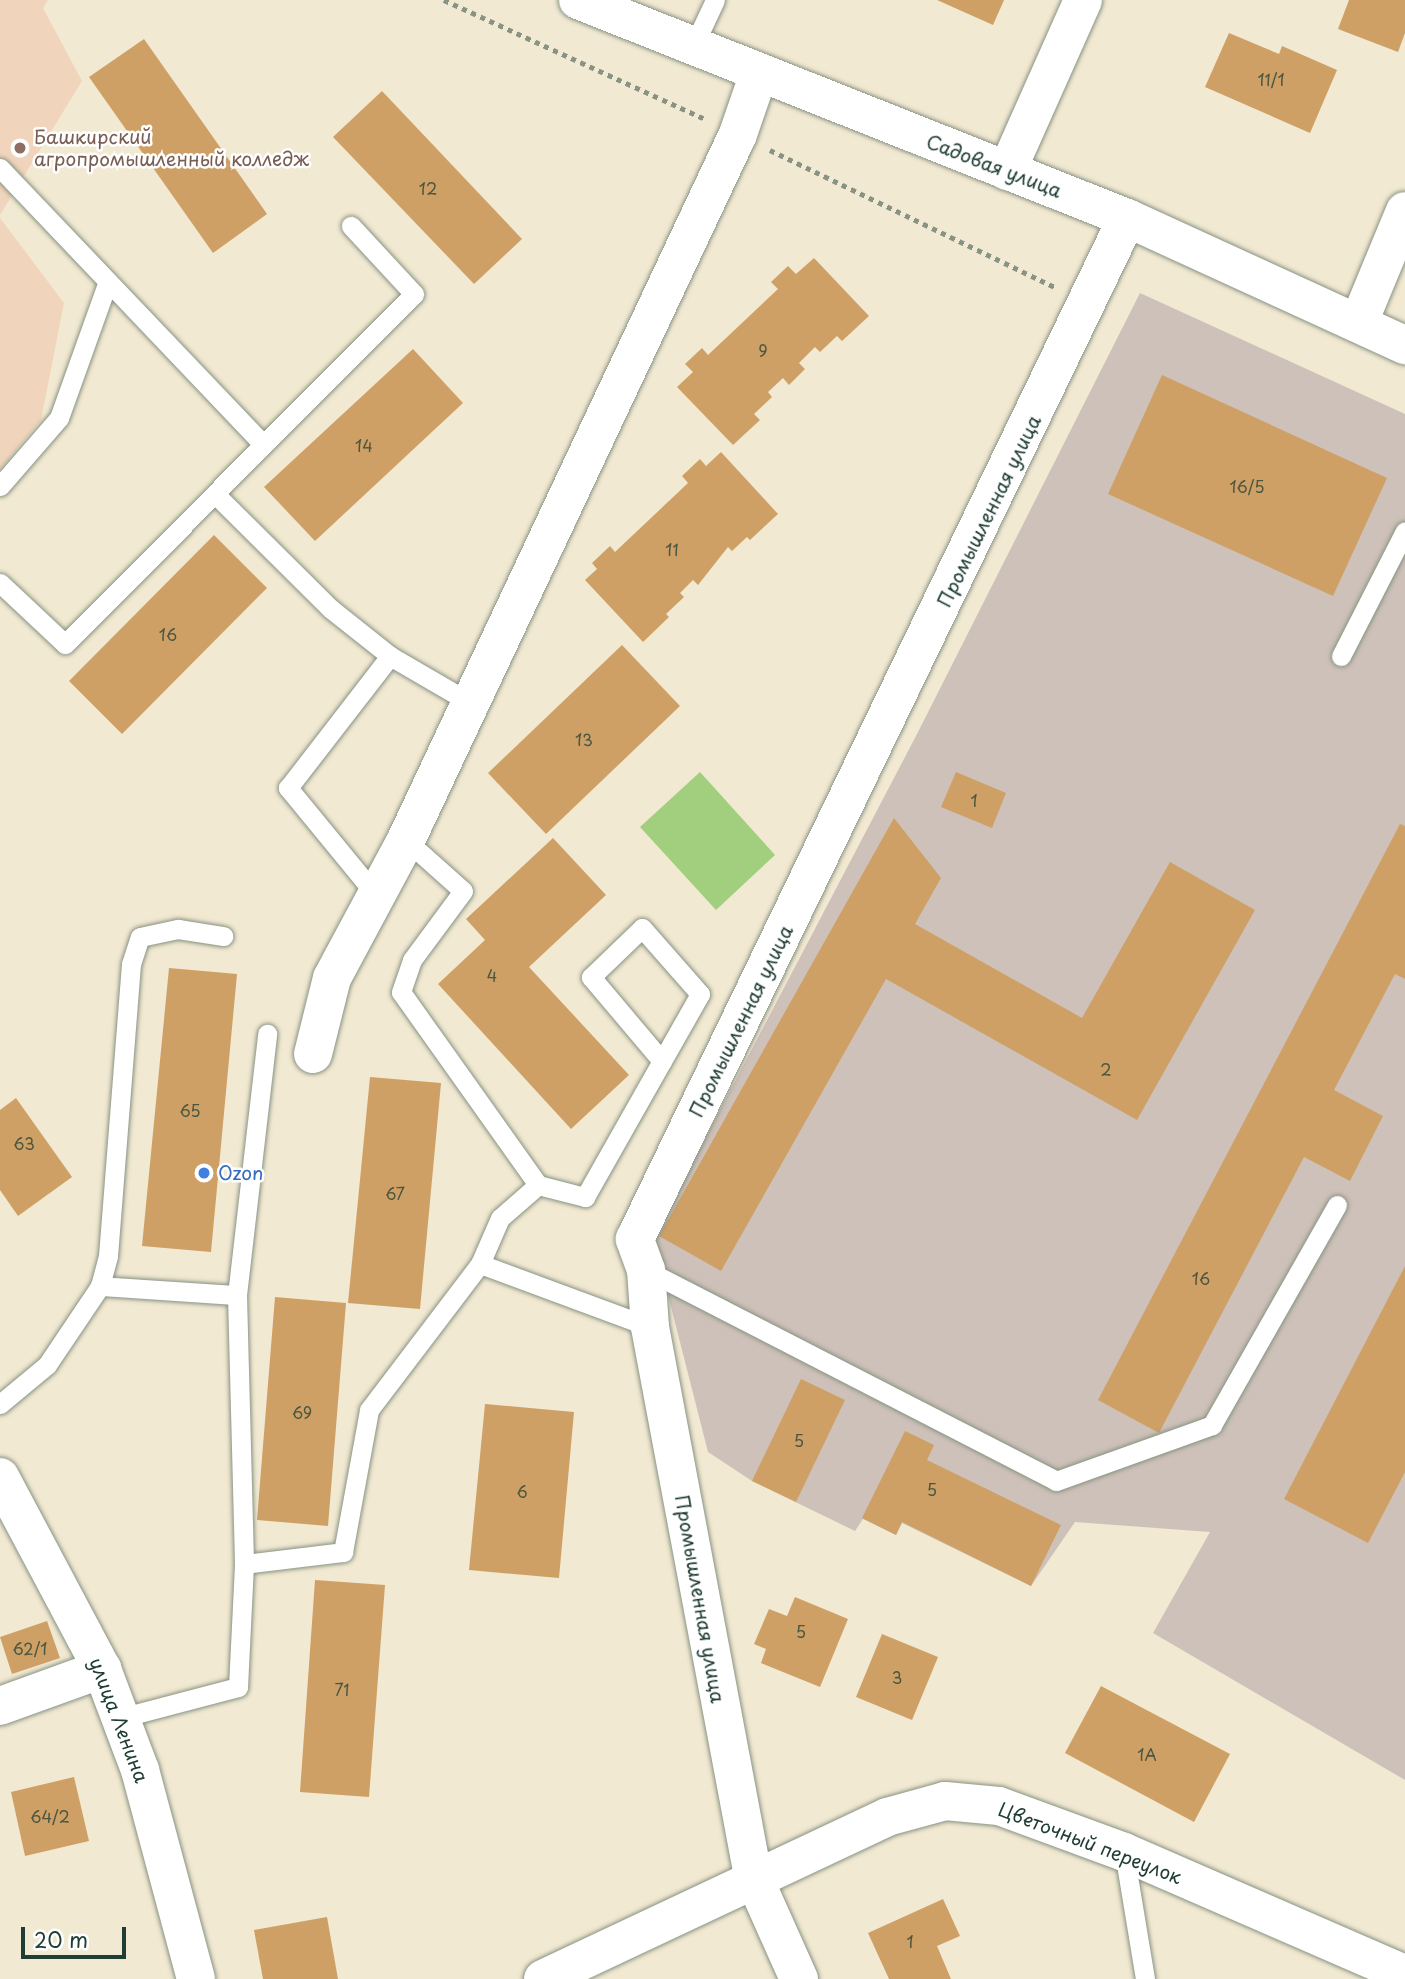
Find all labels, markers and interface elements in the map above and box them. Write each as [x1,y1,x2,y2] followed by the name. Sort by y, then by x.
[1257,69,1285,89] house number: 11/1
[34,126,309,170] place label: Башкирский агропромышленный колледж
[923,130,1065,202] street label: Садовая улица
[12,140,28,156] marker: Башкирский агропромышленный колледж
[419,178,437,198] house number: 12
[758,340,768,360] house number: 9
[932,411,1046,611] street label: Промышленная улица
[355,435,373,455] house number: 14
[1229,476,1265,496] house number: 16/5
[665,539,679,559] house number: 11
[159,624,177,644] house number: 16
[575,729,593,749] house number: 13
[970,790,978,810] house number: 1
[684,921,798,1121] street label: Промышленная улица
[487,965,497,985] house number: 4
[1100,1059,1112,1079] house number: 2
[179,1100,201,1120] house number: 65
[13,1133,35,1153] house number: 63
[218,1162,263,1184] place label: Ozon
[196,1165,212,1181] marker: Ozon
[385,1183,405,1203] house number: 67
[1192,1268,1210,1288] house number: 16
[292,1402,312,1422] house number: 69
[794,1430,804,1450] house number: 5
[927,1479,937,1499] house number: 5
[516,1481,528,1501] house number: 6
[670,1493,730,1705] street label: Промышленная улица
[796,1621,806,1641] house number: 5
[13,1638,47,1658] house number: 62/1
[85,1654,153,1786] street label: улица Ленина
[892,1667,902,1687] house number: 3
[335,1679,349,1699] house number: 71
[1137,1744,1157,1764] house number: 1А
[995,1798,1185,1888] street label: Цветочный переулок
[30,1806,70,1826] house number: 64/2
[24,1912,130,1956] scale bar
[34,1923,88,1955] text: 20 m
[906,1931,914,1951] house number: 1

